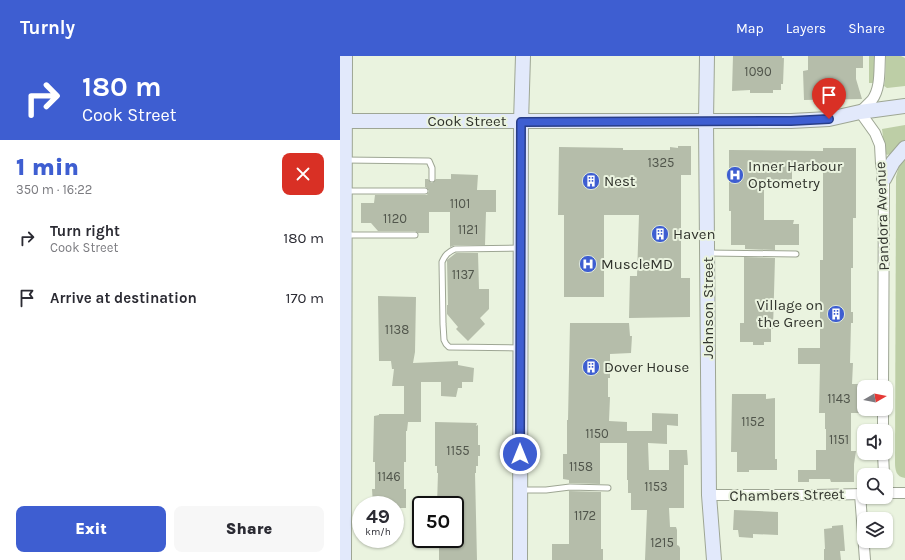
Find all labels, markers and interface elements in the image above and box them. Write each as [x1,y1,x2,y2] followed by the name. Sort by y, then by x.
[20,17,75,39] text: Turnly
[736,20,764,37] text: Map
[786,20,826,37] text: Layers
[848,20,885,37] text: Share
[744,64,772,79] house number: 1090
[82,70,161,103] text: 180 m
[16,72,68,124] icon: right
[812,78,846,119] pin
[818,84,840,106] icon: arrive
[82,104,177,126] text: Cook Street
[428,112,507,130] street label: Cook Street
[16,153,79,181] text: 1 min
[282,153,324,195] button: close
[648,155,674,170] house number: 1325
[748,157,843,192] place label: Inner Harbour Optometry
[871,161,893,271] street label: Pandora Avenue
[725,165,745,185] hospital icon: Inner Harbour Optometry
[581,171,601,191] building icon: Nest
[604,172,636,190] place label: Nest
[16,182,92,197] text: 350 m · 16:22
[450,196,470,211] house number: 1101
[383,211,407,226] house number: 1120
[50,222,120,240] text: Turn right
[458,222,478,237] house number: 1121
[650,224,670,244] building icon: Haven
[673,225,716,243] place label: Haven
[16,227,38,249] icon: right
[283,229,324,247] text: 180 m
[50,240,118,255] text: Cook Street
[578,254,598,274] hospital icon: MuscleMD
[601,255,673,273] place label: MuscleMD
[699,257,717,359] street label: Johnson Street
[452,267,474,282] house number: 1137
[16,287,38,309] icon: arrive
[50,289,197,307] text: Arrive at destination
[286,289,324,307] text: 170 m
[756,296,823,331] place label: Village on the Green
[826,304,846,324] building icon: Village on the Green
[385,322,409,337] house number: 1138
[581,357,601,377] building icon: Dover House
[604,358,689,376] place label: Dover House
[857,380,893,416] north arrow
[857,380,893,548] map controls
[827,391,851,406] house number: 1143
[741,414,765,429] house number: 1152
[857,424,893,460] button: sound
[585,426,609,441] house number: 1150
[829,432,849,447] house number: 1151
[499,433,541,475] position arrow
[446,443,470,458] house number: 1155
[569,459,593,474] house number: 1158
[857,468,893,504] button: search
[377,469,401,484] house number: 1146
[644,479,668,494] house number: 1153
[729,485,845,505] street label: Chambers Street
[412,496,464,548] speed limit sign: 50
[366,505,390,528] text: 49
[16,506,166,552] button: Exit
[174,506,324,552] button: Share
[574,508,596,523] house number: 1172
[857,512,893,548] button: layers
[365,526,391,538] text: km/h
[650,535,674,550] house number: 1215

